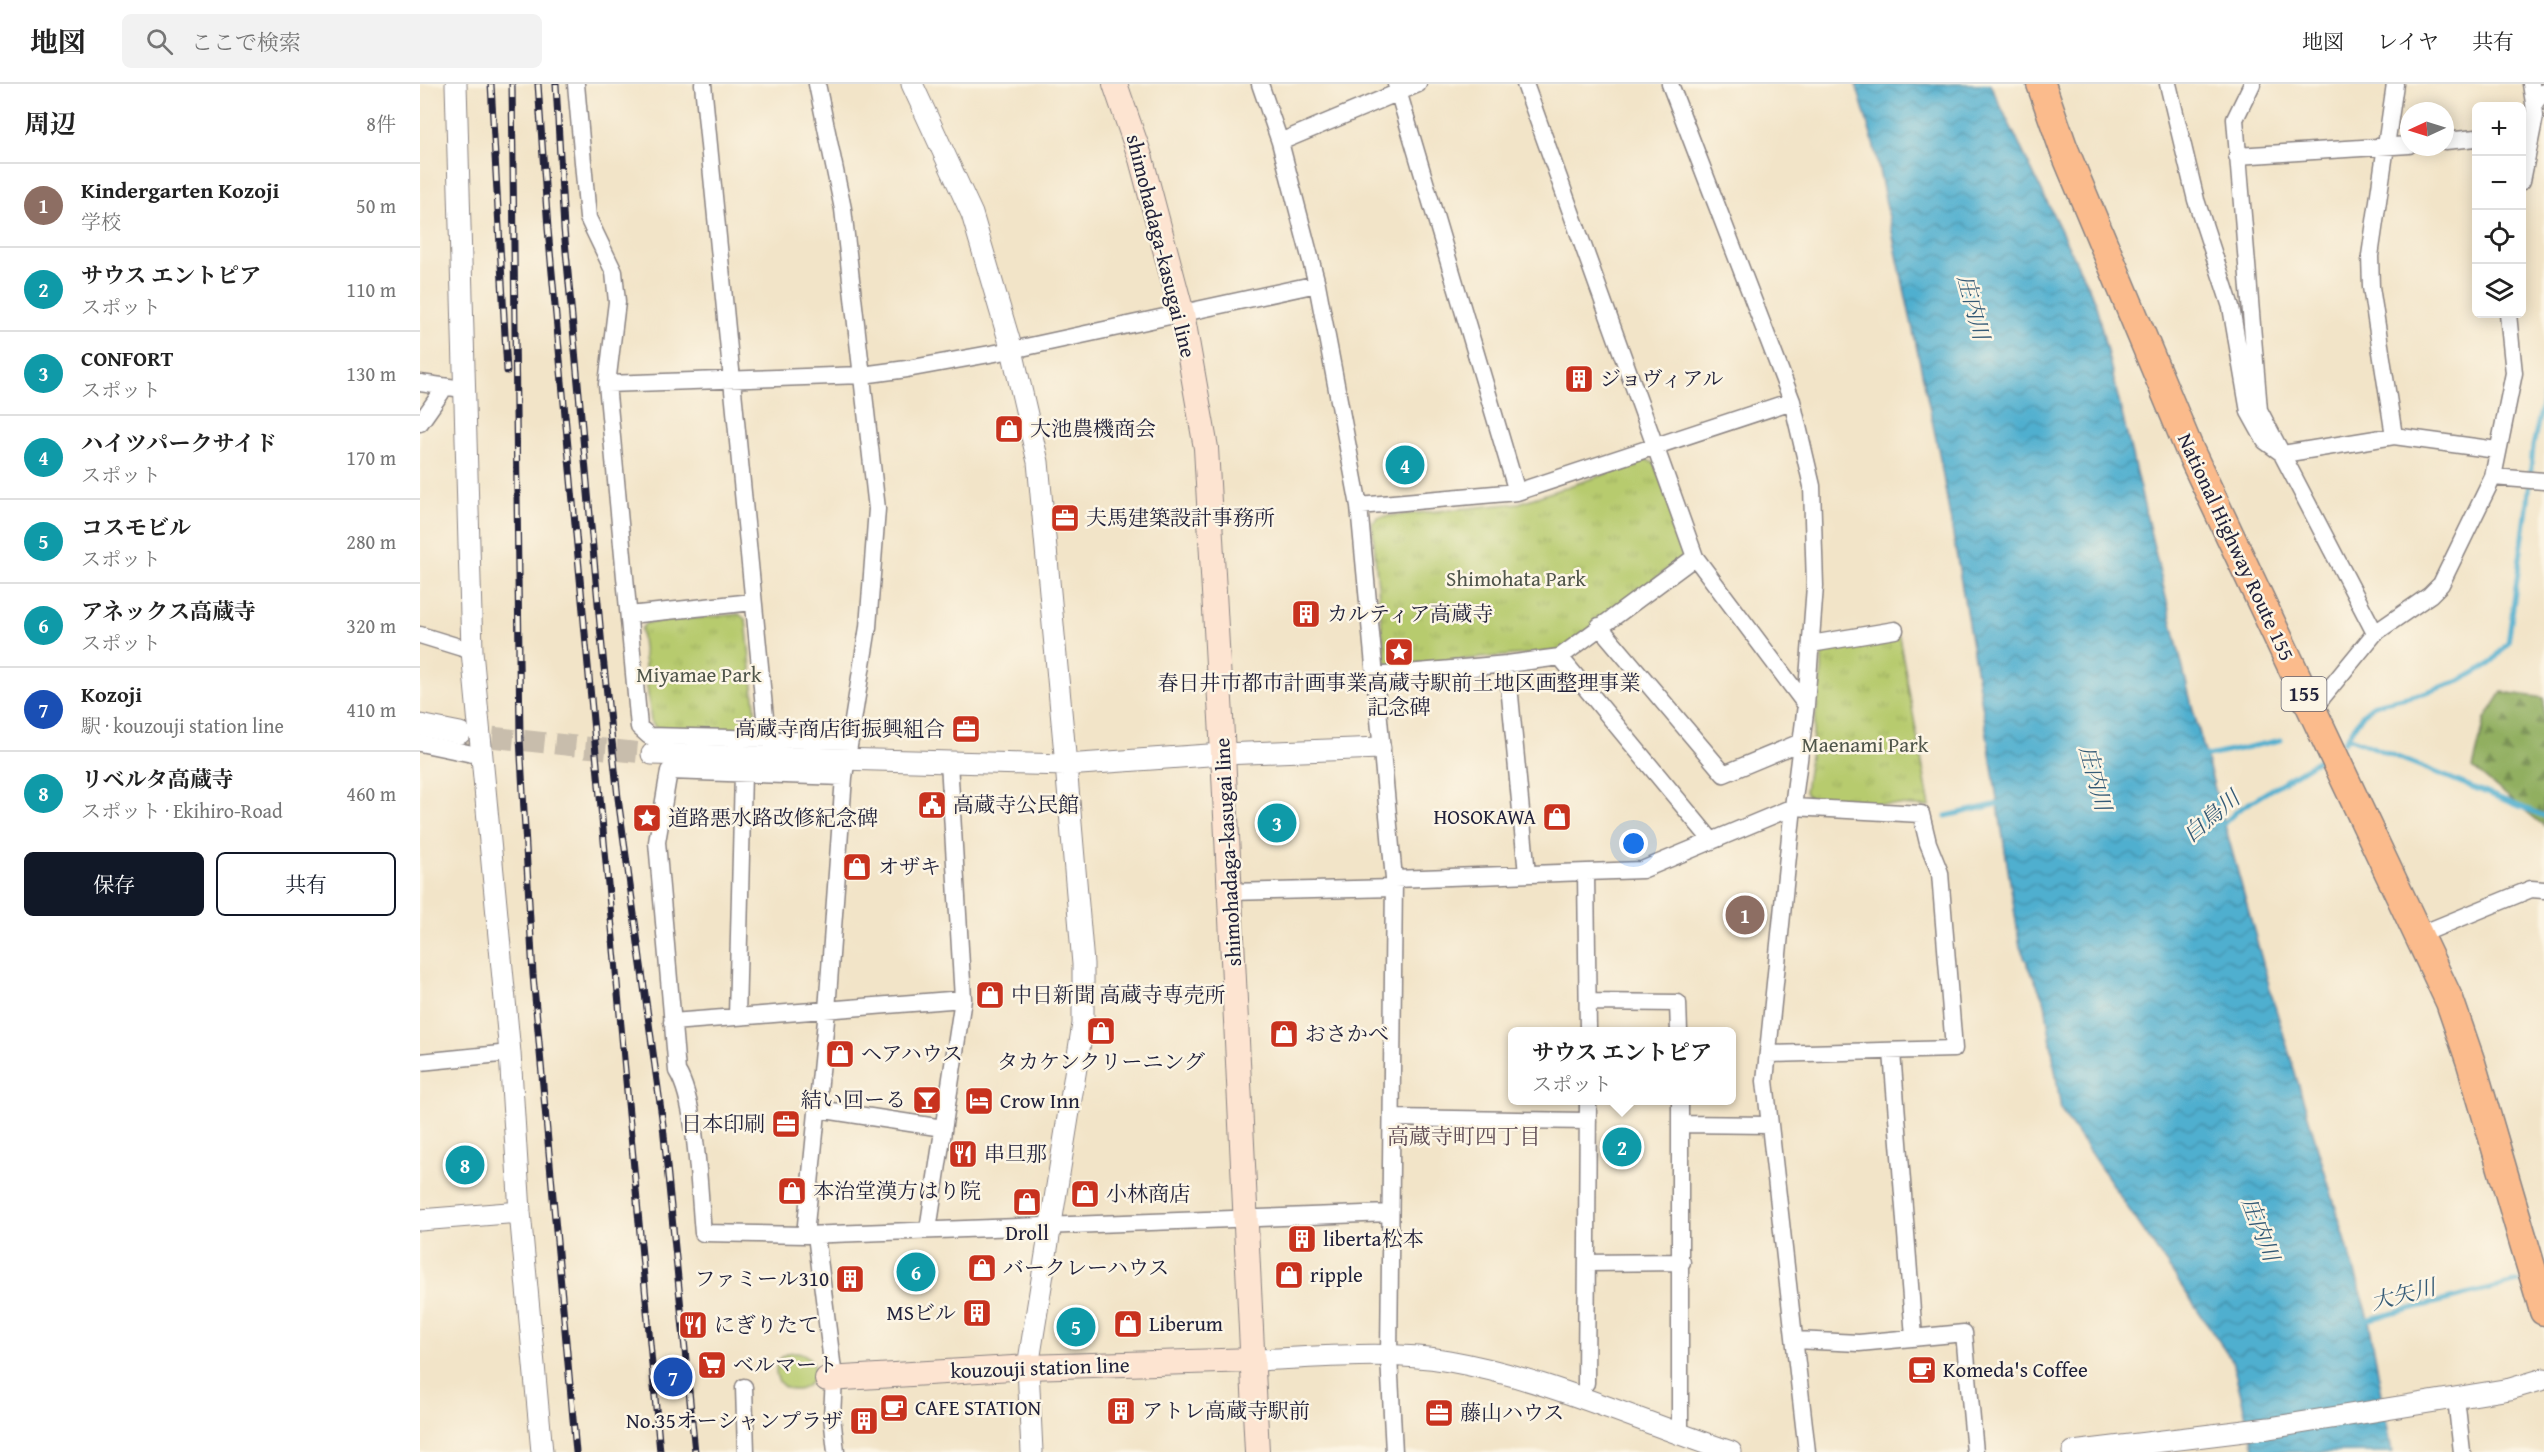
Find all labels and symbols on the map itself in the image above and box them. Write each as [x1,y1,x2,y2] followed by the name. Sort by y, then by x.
[2400,102,2454,156] north arrow
[1119,131,1204,361] street label: shimohadaga-kasugai line
[1950,271,1999,345] water label: 庄内川
[1563,363,1595,395] building icon: ジョヴィアル
[1600,363,1723,394] place label: ジョヴィアル
[993,413,1025,445] shop icon: 大池農機商会
[1030,413,1156,444] place label: 大池農機商会
[2170,428,2303,666] street label: National Highway Route 155
[1386,442,1424,488] pin: 4
[1049,502,1081,534] office icon: 夫馬建築設計事務所
[1086,502,1275,533] place label: 夫馬建築設計事務所
[1446,563,1586,594] park label: Shimohata Park
[1290,598,1322,630] building icon: カルティア高蔵寺
[1327,598,1493,629] place label: カルティア高蔵寺
[1383,636,1415,668] place icon: 春日井市都市計画事業高蔵寺駅前土地区画整理事業 記念碑
[636,659,762,690] park label: Miyamae Park
[1158,667,1641,722] place label: 春日井市都市計画事業高蔵寺駅前土地区画整理事業 記念碑
[2282,677,2326,711] road number: 155
[735,713,945,744] place label: 高蔵寺商店街振興組合
[950,713,982,745] office icon: 高蔵寺商店街振興組合
[1802,729,1929,760] park label: Maenami Park
[1206,737,1249,967] street label: shimohadaga-kasugai line
[2072,742,2121,816] water label: 庄内川
[2175,781,2248,849] water label: 白鳥川
[916,789,948,821] public building icon: 高蔵寺公民館
[953,789,1079,820] place label: 高蔵寺公民館
[1258,800,1296,846] pin: 3
[1433,801,1536,832] place label: HOSOKAWA
[1541,801,1573,833] shop icon: HOSOKAWA
[631,802,663,834] place icon: 道路悪水路改修紀念碑
[668,802,878,833] place label: 道路悪水路改修紀念碑
[1619,829,1648,858] your location
[841,851,873,883] shop icon: オザキ
[878,851,941,882] place label: オザキ
[1726,892,1764,938] pin: 1
[974,979,1006,1011] shop icon: 中日新聞 高蔵寺専売所
[1011,979,1226,1010] place label: 中日新聞 高蔵寺専売所
[1085,1015,1117,1047] shop icon: タカケンクリーニング
[1268,1018,1300,1050] shop icon: おさかべ
[1305,1018,1389,1049] place label: おさかべ
[824,1038,856,1070] shop icon: ヘアハウス
[861,1038,963,1069] place label: ヘアハウス
[997,1046,1205,1077] place label: タカケンクリーニング
[801,1084,906,1115] place label: 結い回ーる
[911,1084,943,1116] bar icon: 結い回ーる
[963,1085,995,1117] hotel icon: Crow Inn
[1000,1085,1080,1116] place label: Crow Inn
[681,1108,765,1139] place label: 日本印刷
[770,1108,802,1140] office icon: 日本印刷
[1387,1120,1541,1152] district label: 高蔵寺町四丁目
[1602,1124,1642,1170] pin: 2
[947,1138,979,1170] restaurant icon: 串旦那
[984,1138,1047,1169] place label: 串旦那
[446,1142,484,1188] pin: 8
[776,1175,808,1207] shop icon: 本治堂漢方はり院
[813,1175,981,1206] place label: 本治堂漢方はり院
[1069,1178,1101,1210] shop icon: 小林商店
[1106,1178,1190,1209] place label: 小林商店
[1011,1186,1043,1218] shop icon: Droll
[2234,1192,2288,1267] water label: 庄内川
[1005,1217,1049,1248] place label: Droll
[1286,1223,1318,1255] building icon: liberta松本
[1323,1223,1424,1254] place label: liberta松本
[896,1250,936,1294] pin: 6
[966,1252,998,1284] shop icon: バークレーハウス
[1003,1252,1169,1283] place label: バークレーハウス
[1273,1259,1305,1291] shop icon: ripple
[1310,1259,1363,1290] place label: ripple
[695,1263,829,1294] place label: ファミール310
[834,1263,866,1295] building icon: ファミール310
[2367,1270,2441,1318] water label: 大矢川
[887,1297,956,1328] place label: MSビル
[961,1297,993,1329] building icon: MSビル
[1056,1304,1096,1350] pin: 5
[1112,1308,1144,1340] shop icon: Liberum
[1149,1308,1223,1339] place label: Liberum
[677,1309,709,1341] restaurant icon: にぎりたて
[714,1309,819,1340] place label: にぎりたて
[696,1349,728,1381] supermarket icon: ベルマート
[733,1349,838,1380] place label: ベルマート
[950,1349,1130,1386] street label: kouzouji station line
[654,1354,692,1400] pin: 7
[1906,1354,1938,1386] cafe icon: Komeda's Coffee
[1943,1354,2088,1385] place label: Komeda's Coffee
[878,1392,910,1424] cafe icon: CAFE STATION
[915,1392,1042,1423] place label: CAFE STATION
[1105,1395,1137,1427] building icon: アトレ高蔵寺駅前
[1142,1395,1310,1426] place label: アトレ高蔵寺駅前
[1423,1397,1455,1429] office icon: 藤山ハウス
[1460,1397,1564,1428] place label: 藤山ハウス
[626,1405,843,1436] place label: No.35オーシャンプラザ
[848,1405,880,1437] building icon: No.35オーシャンプラザ

